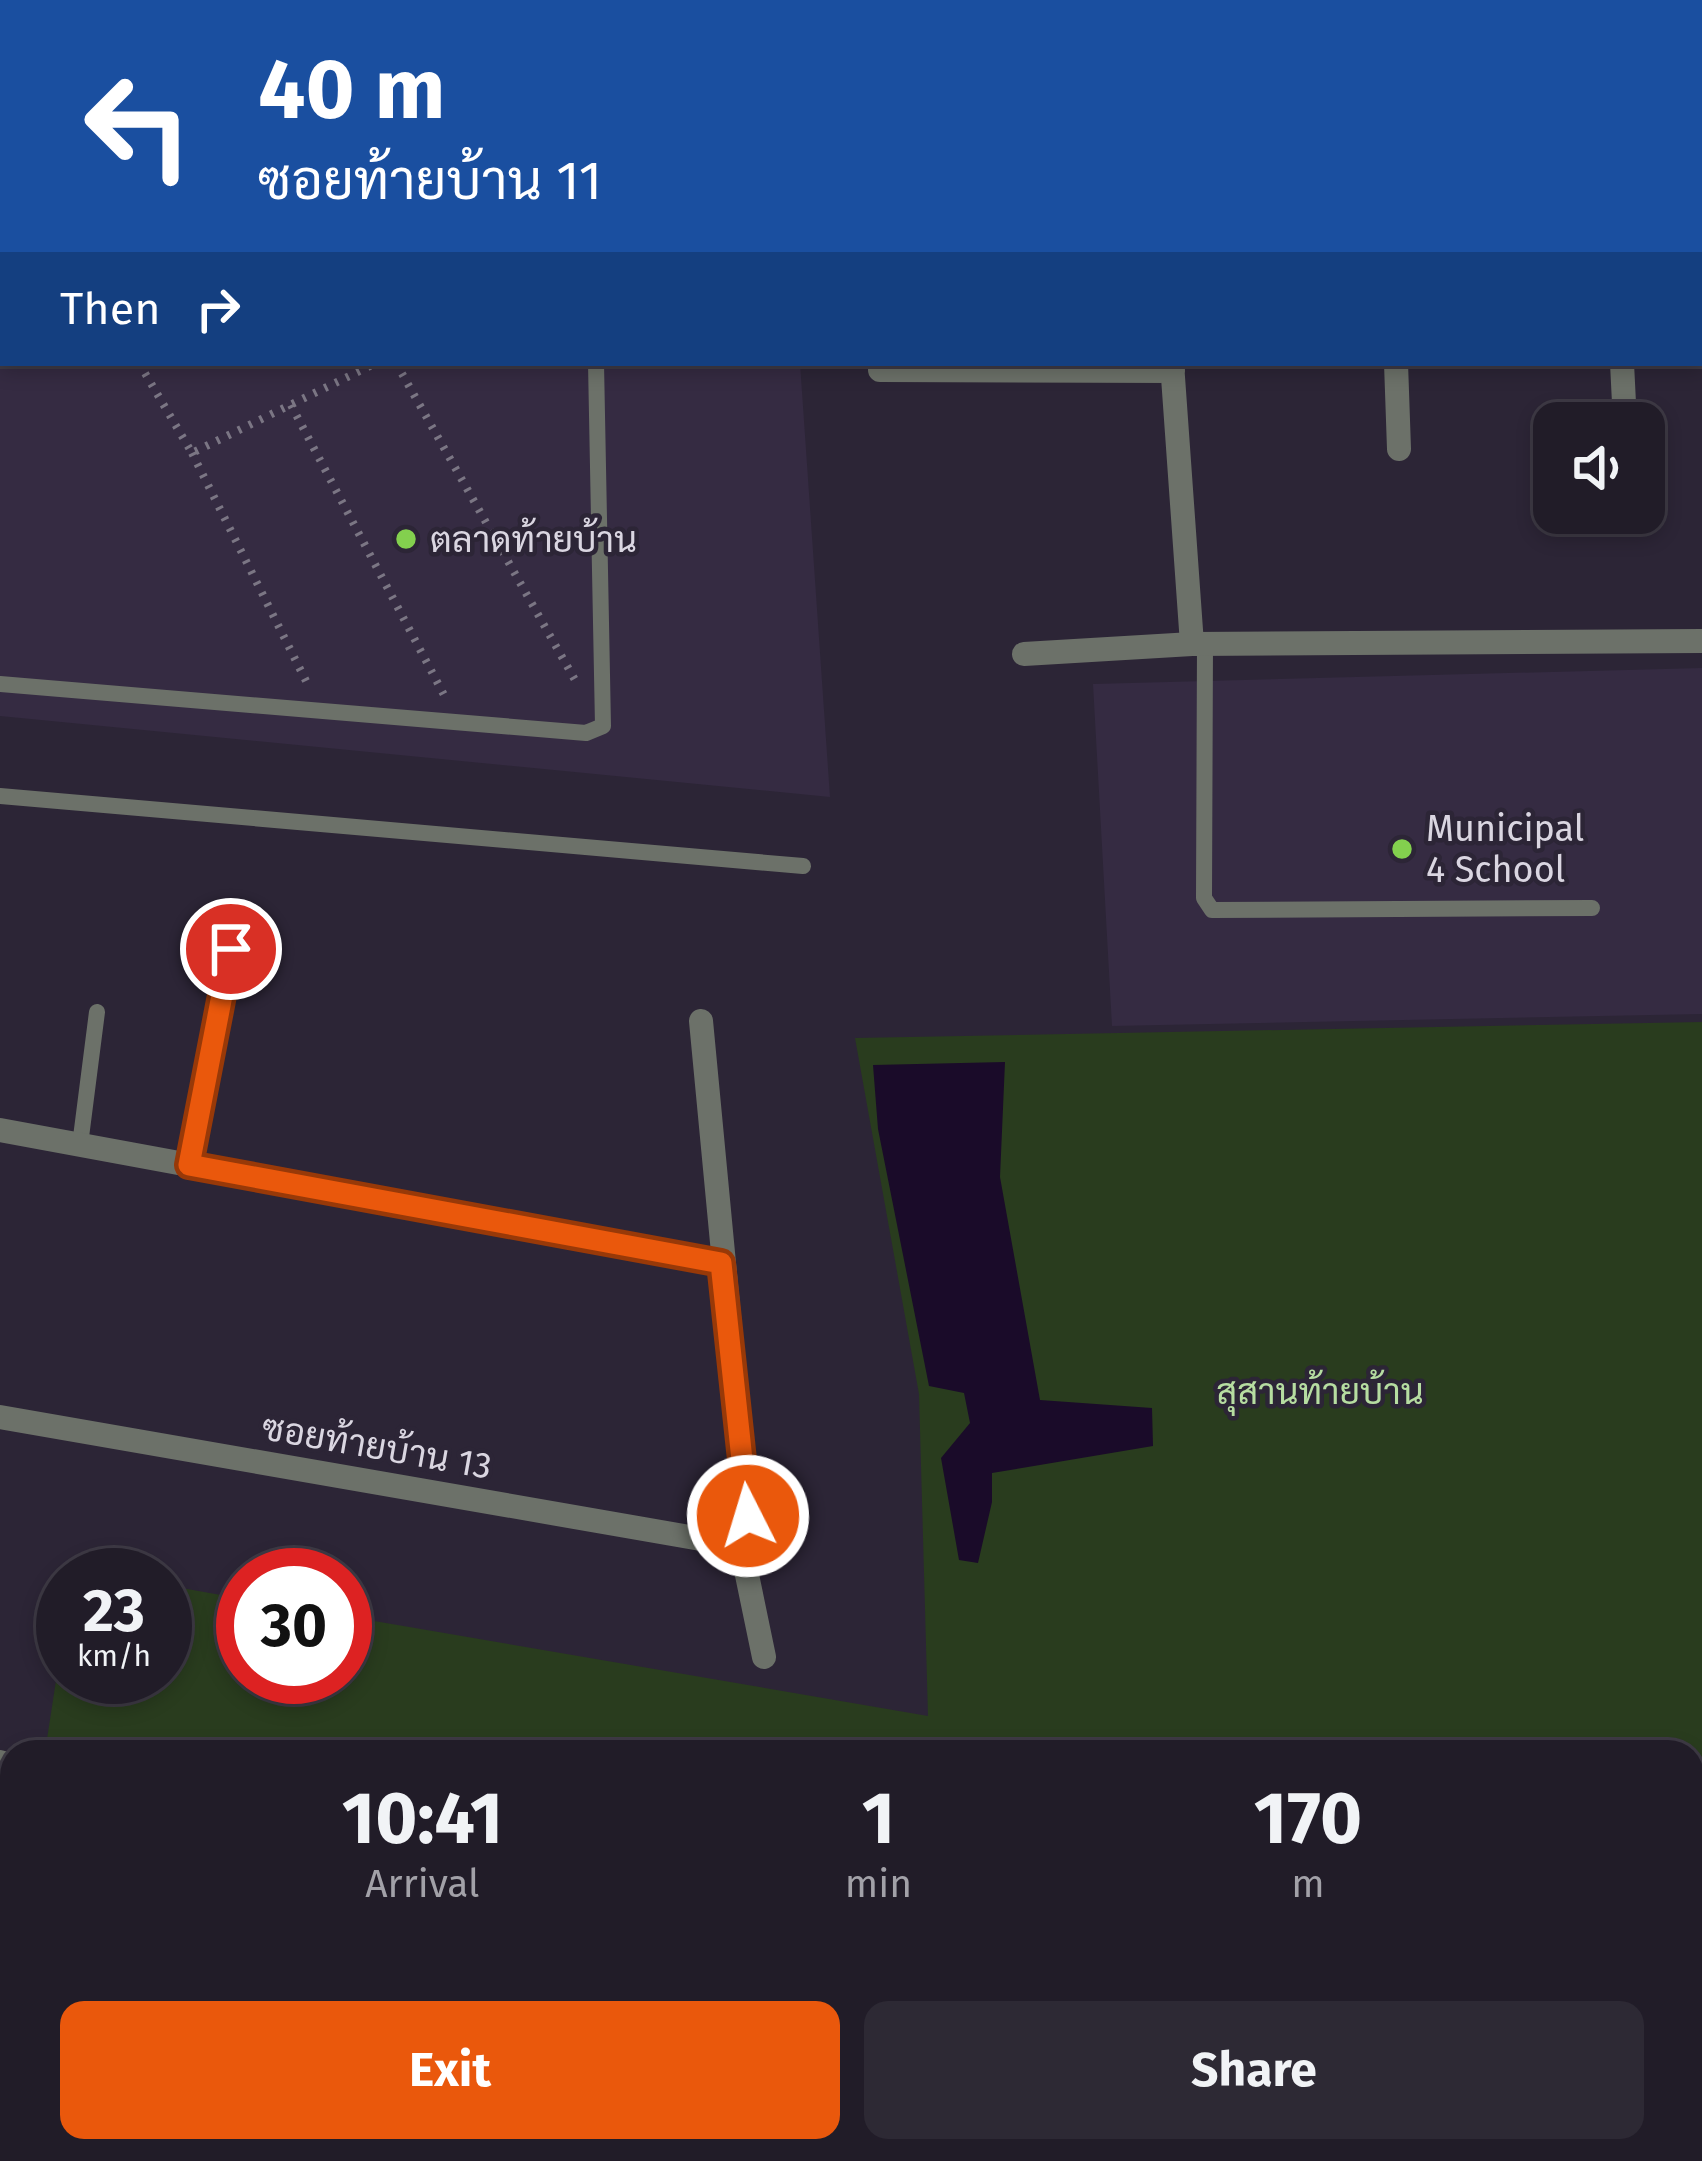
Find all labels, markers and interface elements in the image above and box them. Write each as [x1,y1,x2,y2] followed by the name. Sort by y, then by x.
[258,39,446,140] text: 40 m
[60,48,216,204] icon: left
[258,149,602,213] text: ซอยท้ายบ้าน 11
[185,276,251,342] icon: right
[60,282,161,336] text: Then
[1533,402,1665,534] map controls
[1533,402,1665,534] button: sound
[430,517,637,562] place label: ตลาดท้ายบ้าน
[393,526,419,552] marker: ตลาดท้ายบ้าน
[1426,807,1584,892] place label: Municipal 4 School
[1389,836,1415,862] marker: Municipal 4 School
[180,898,282,1000] pin
[198,916,264,982] icon: arrive
[1216,1369,1424,1416] park label: สุสานท้ายบ้าน
[259,1404,495,1489] street label: ซอยท้ายบ้าน 13
[685,1453,811,1579] position arrow
[216,1548,372,1704] speed limit sign: 30
[83,1575,145,1647] text: 23
[77,1638,151,1674] text: km/h
[342,1776,503,1862] text: 10:41
[862,1776,895,1862] text: 1
[1254,1776,1362,1862] text: 170
[365,1861,480,1907] text: Arrival
[845,1861,912,1907] text: min
[1291,1861,1325,1907] text: m
[60,2001,840,2139] button: Exit
[864,2001,1644,2139] button: Share

